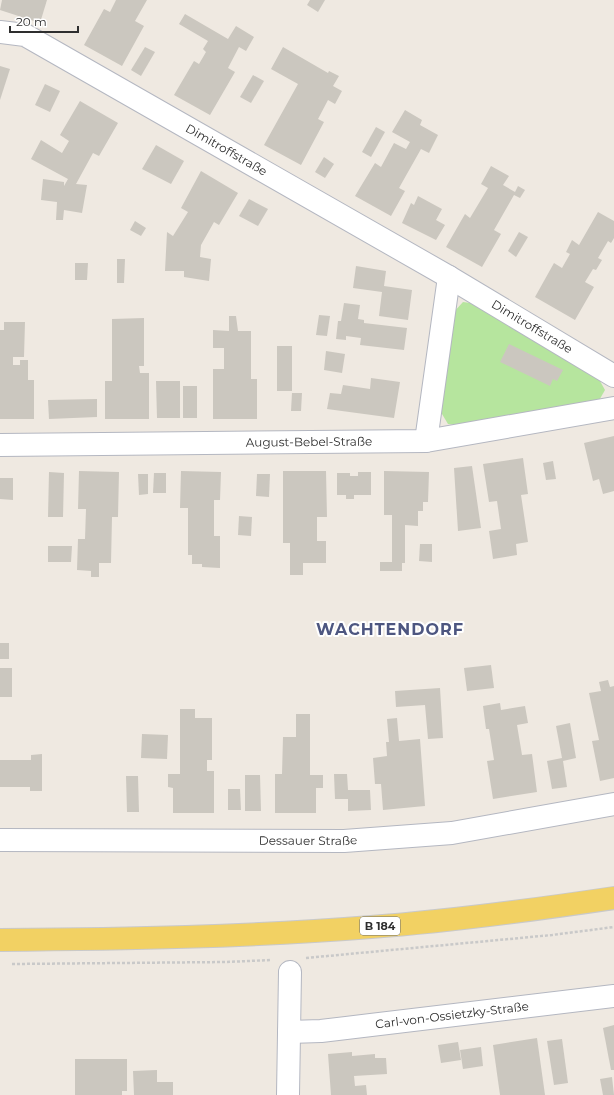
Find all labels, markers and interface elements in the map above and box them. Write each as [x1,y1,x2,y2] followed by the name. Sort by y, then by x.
[10,8,78,34] scale bar
[16,14,47,29] text: 20 m
[183,120,270,179] street label: Dimitroffstraße
[489,296,575,356] street label: Dimitroffstraße
[246,434,372,450] street label: August-Bebel-Straße
[316,620,464,639] district label: WACHTENDORF
[259,832,358,848] street label: Dessauer Straße
[360,917,400,935] road number: B 184
[374,998,530,1031] street label: Carl-von-Ossietzky-Straße

